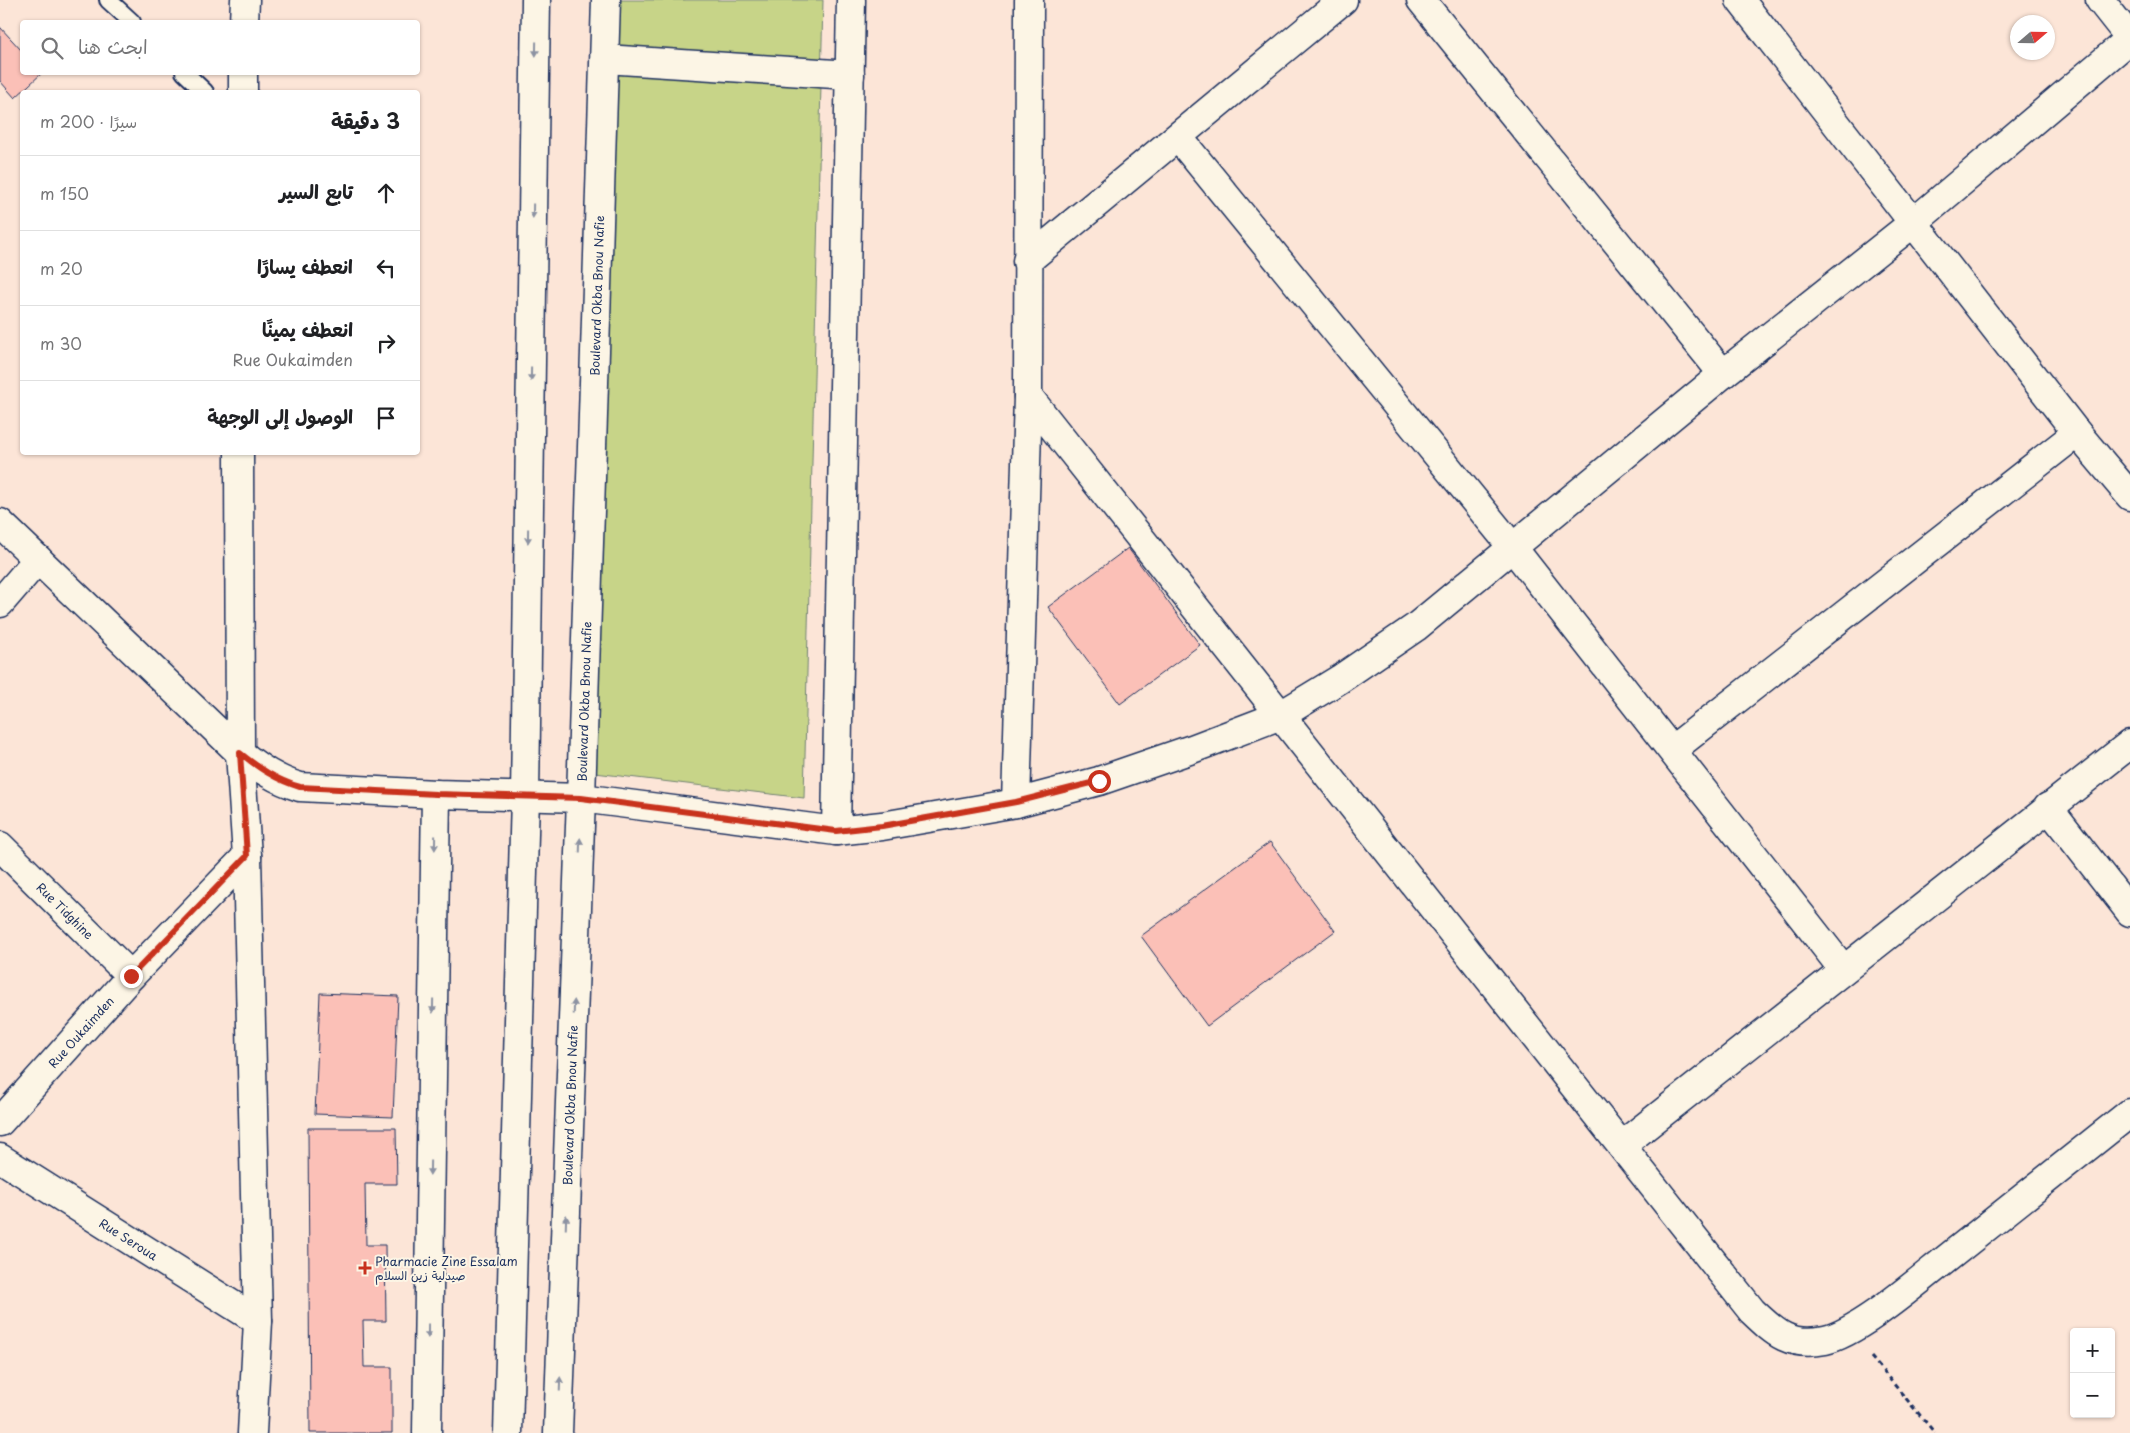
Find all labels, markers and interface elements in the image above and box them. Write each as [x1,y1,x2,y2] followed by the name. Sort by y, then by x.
[2010,15,2055,60] north arrow
[20,20,420,75] search box
[78,32,148,60] text: ابحث هنا
[38,34,66,62] icon: search
[531,41,539,57] one-way arrow
[331,104,400,136] text: 3 دقيقة
[40,109,137,133] text: سيرًا · 200 m
[279,177,353,205] text: تابع السير
[372,179,400,207] icon: ahead
[40,181,89,205] text: 150 m
[529,203,537,219] one-way arrow
[585,215,608,376] street label: Boulevard Okba Bnou Nafie
[257,252,353,280] text: انعطف يسارًا
[372,254,400,282] icon: left
[40,256,83,280] text: 20 m
[262,315,353,343] text: انعطف يمينًا
[372,329,400,357] icon: right
[40,331,82,355] text: 30 m
[232,347,353,371] text: Rue Oukaimden
[527,366,535,382] one-way arrow
[207,402,353,430] text: الوصول إلى الوجهة
[372,404,400,432] icon: arrive
[524,528,532,544] one-way arrow
[573,621,596,782] street label: Boulevard Okba Bnou Nafie
[1088,770,1111,793] route start
[431,835,439,851] one-way arrow
[576,836,584,852] one-way arrow
[33,878,98,943] street label: Rue Tidghine
[120,965,143,988] route end
[44,992,118,1072] street label: Rue Oukaimden
[429,998,437,1014] one-way arrow
[570,999,578,1015] one-way arrow
[558,1025,582,1186] street label: Boulevard Okba Bnou Nafie
[426,1160,434,1176] one-way arrow
[96,1214,162,1265] street label: Rue Seroua
[562,1214,570,1230] one-way arrow
[375,1252,518,1285] place label: Pharmacie Zine Essalam صيدلية زين السلام
[359,1262,371,1274] marker: Pharmacie Zine Essalam صيدلية زين السلام
[424,1323,432,1339] one-way arrow
[2070,1328,2115,1418] map controls
[2070,1328,2115,1373] button: +
[2070,1373,2115,1418] button: −
[557,1376,565,1392] one-way arrow

